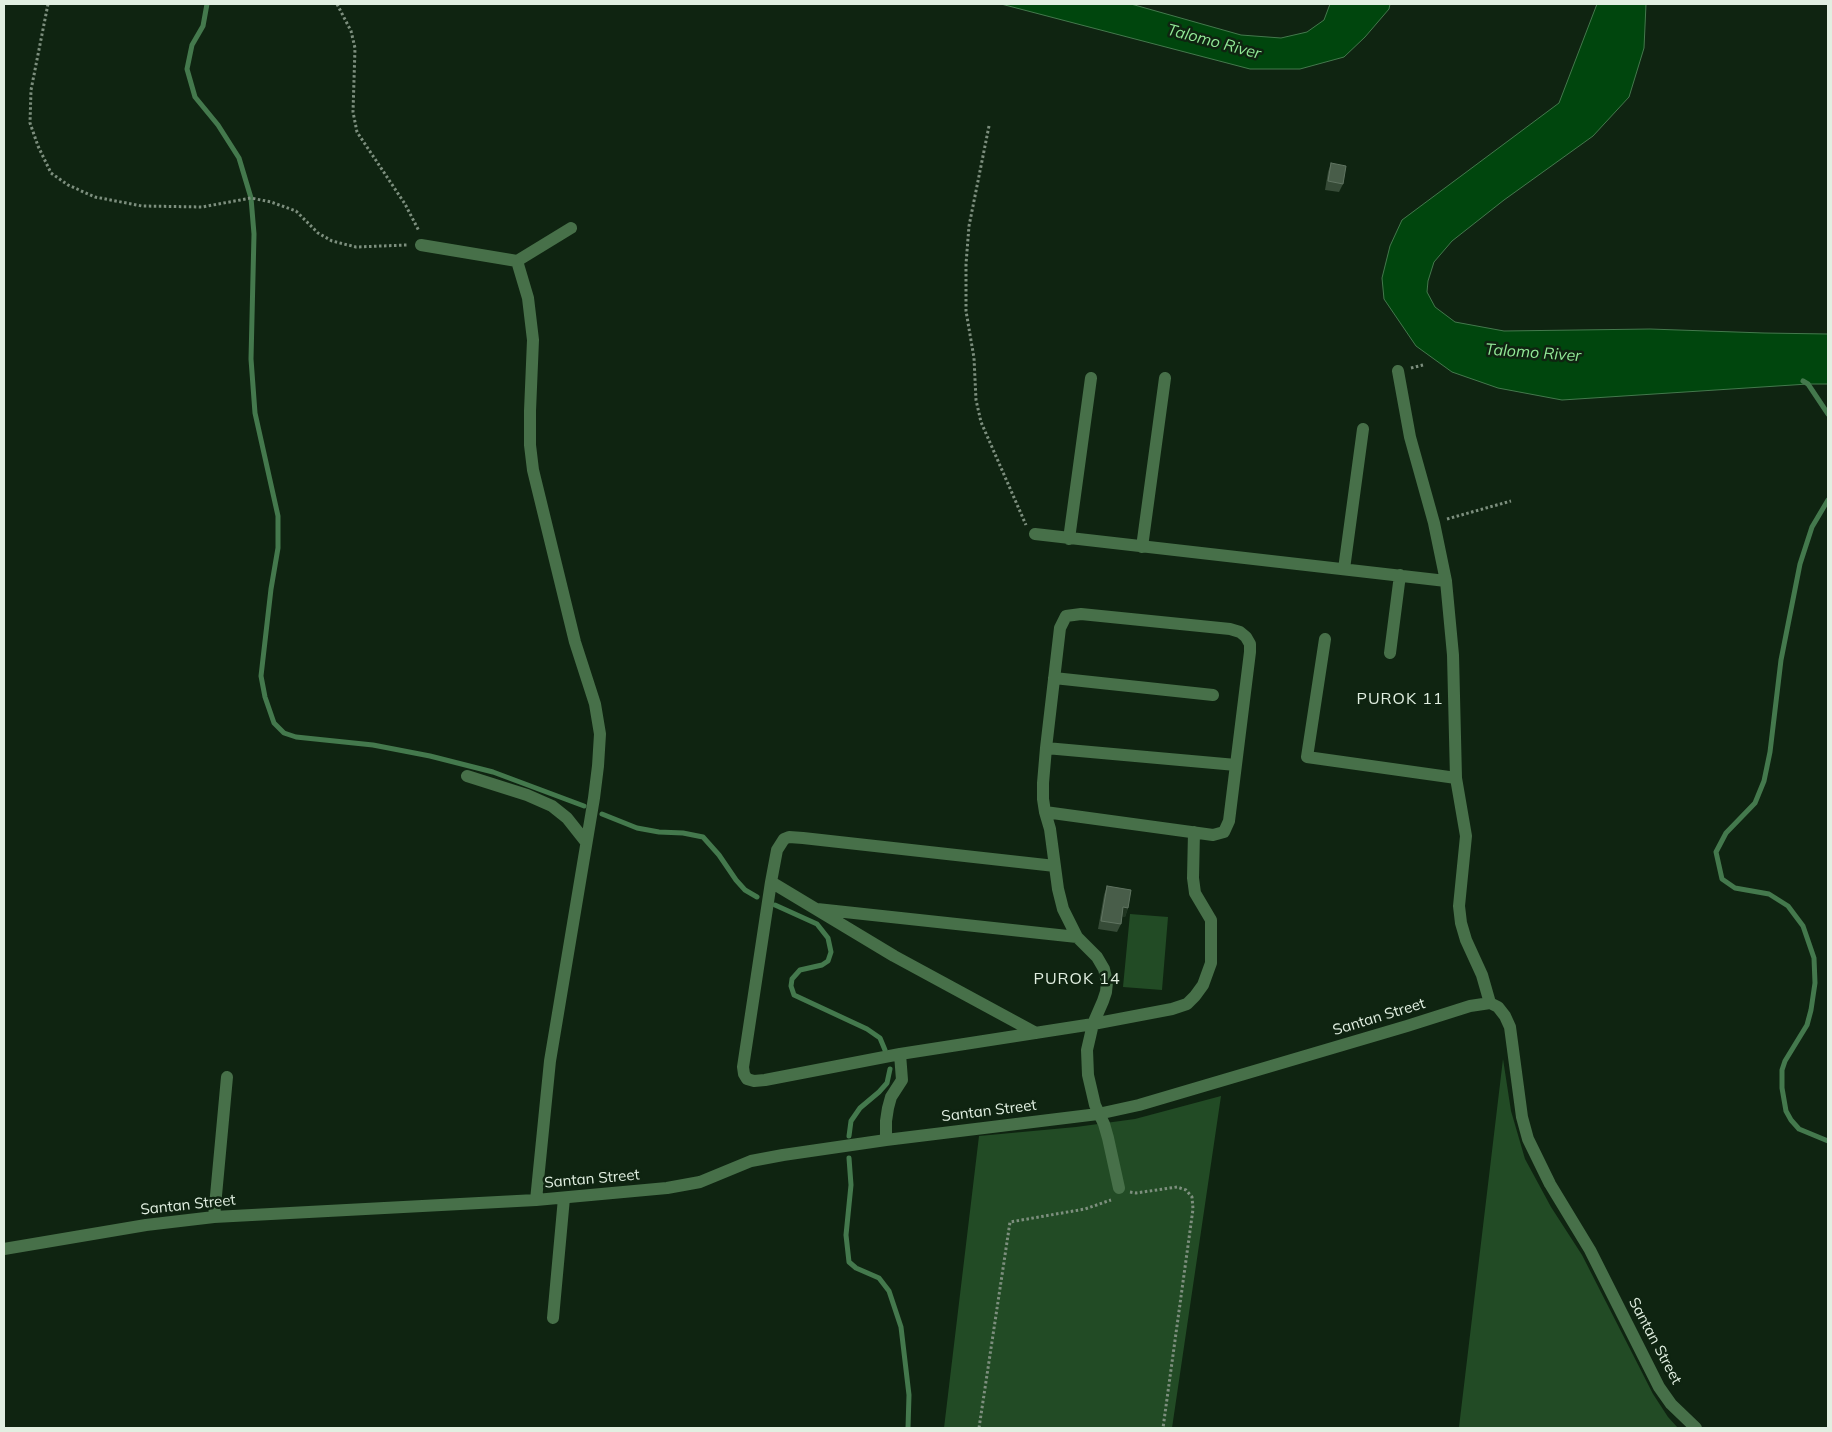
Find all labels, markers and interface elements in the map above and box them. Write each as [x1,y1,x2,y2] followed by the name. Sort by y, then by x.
[1165,20,1263,64] water label: Talomo River
[1484,340,1582,366] water label: Talomo River
[1356,689,1444,709] district label: PUROK 11
[1033,969,1121,989] district label: PUROK 14
[1331,994,1427,1040] street label: Santan Street
[940,1096,1038,1126] street label: Santan Street
[544,1166,640,1192] street label: Santan Street
[140,1191,236,1219] street label: Santan Street
[1625,1295,1685,1387] street label: Santan Street

